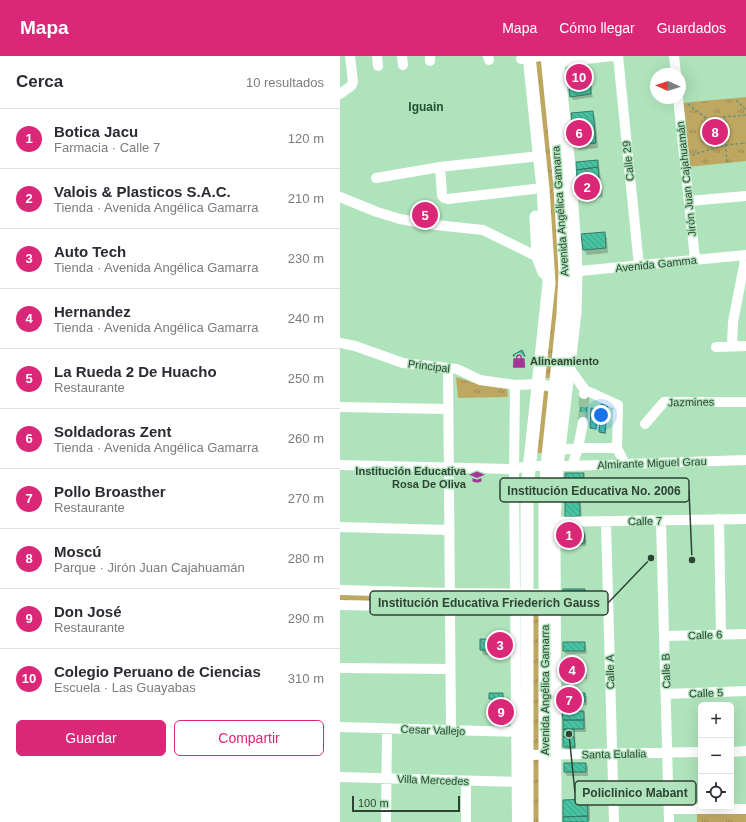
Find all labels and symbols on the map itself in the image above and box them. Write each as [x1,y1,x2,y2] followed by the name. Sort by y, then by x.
[566,62,592,92] pin: 10
[650,68,686,104] north arrow
[408,100,444,114] district label: Iguain
[702,117,728,147] pin: 8
[566,118,592,148] pin: 6
[674,121,698,237] street label: Jirón Juan Cajahuamán
[620,140,636,182] street label: Calle 29
[549,145,571,277] street label: Avenida Angélica Gamarra
[574,172,600,202] pin: 2
[412,200,438,230] pin: 5
[615,254,698,274] street label: Avenida Gamma
[511,353,527,369] shop icon: Alineamiento
[530,355,599,367] place label: Alineamiento
[407,357,451,375] street label: Principal
[668,396,715,408] street label: Jazmines
[591,405,611,425] your location
[597,455,707,471] street label: Almirante Miguel Grau
[355,465,467,490] place label: Institución Educativa Rosa De Oliva
[469,469,485,485] school or university icon: Institución Educativa Rosa De Oliva
[500,478,689,502] callout: Institución Educativa No. 2006
[507,484,681,498] text: Institución Educativa No. 2006
[628,515,662,527] street label: Calle 7
[556,520,582,550] pin: 1
[370,591,608,615] callout: Institución Educativa Friederich Gauss
[378,596,600,610] text: Institución Educativa Friederich Gauss
[539,624,551,755] street label: Avenida Angélica Gamarra
[688,628,722,642] street label: Calle 6
[487,630,513,660] pin: 3
[659,653,673,689] street label: Calle B
[604,654,616,690] street label: Calle A
[559,655,585,685] pin: 4
[556,685,582,715] pin: 7
[689,686,723,700] street label: Calle 5
[488,697,514,727] pin: 9
[401,723,465,737] street label: Cesar Vallejo
[581,747,647,761] street label: Santa Eulalia
[397,773,470,787] street label: Villa Mercedes
[575,781,696,805] callout: Policlinico Mabant
[582,786,688,800] text: Policlinico Mabant
[352,794,460,813] scale bar

